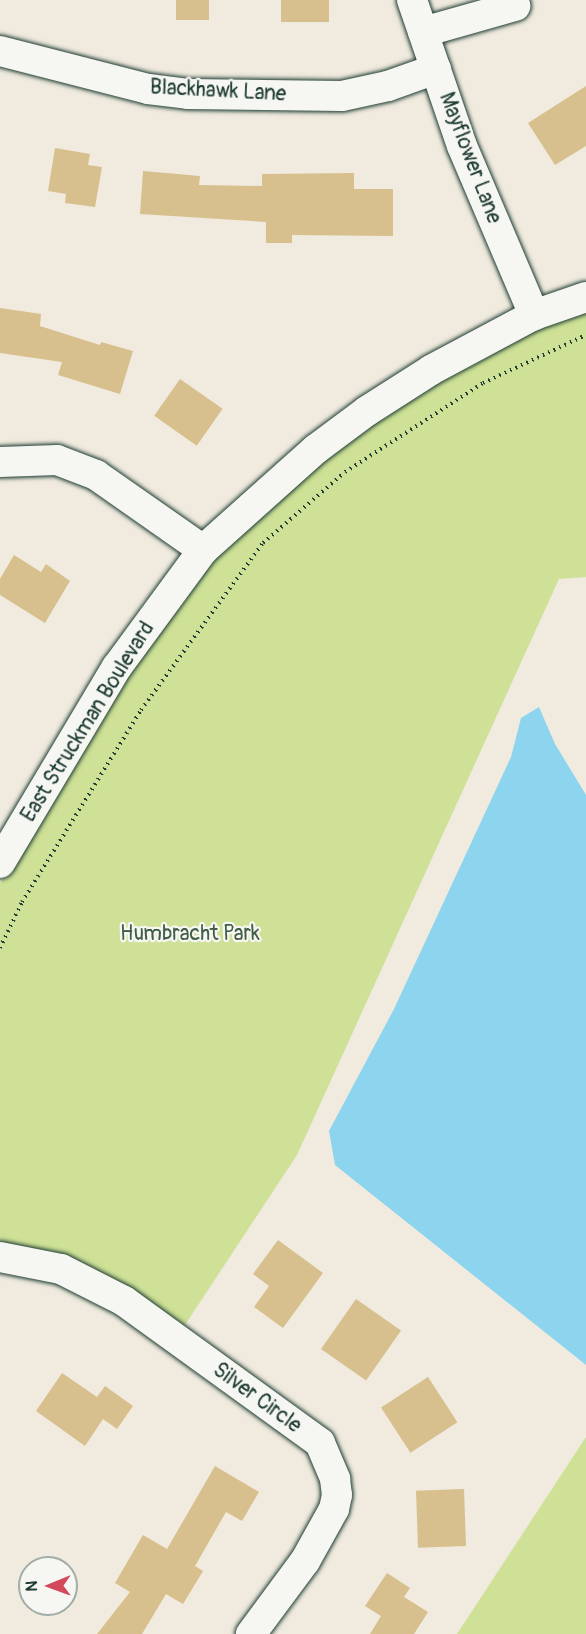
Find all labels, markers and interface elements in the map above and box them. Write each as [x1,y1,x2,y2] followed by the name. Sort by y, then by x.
[149,75,287,107] street label: Blackhawk Lane
[433,89,507,227] street label: Mayflower Lane
[16,617,160,827] street label: East Struckman Boulevard
[120,921,260,947] park label: Humbracht Park
[208,1358,306,1438] street label: Silver Circle
[18,1556,78,1616] north arrow
[22,1581,42,1592] text: N

